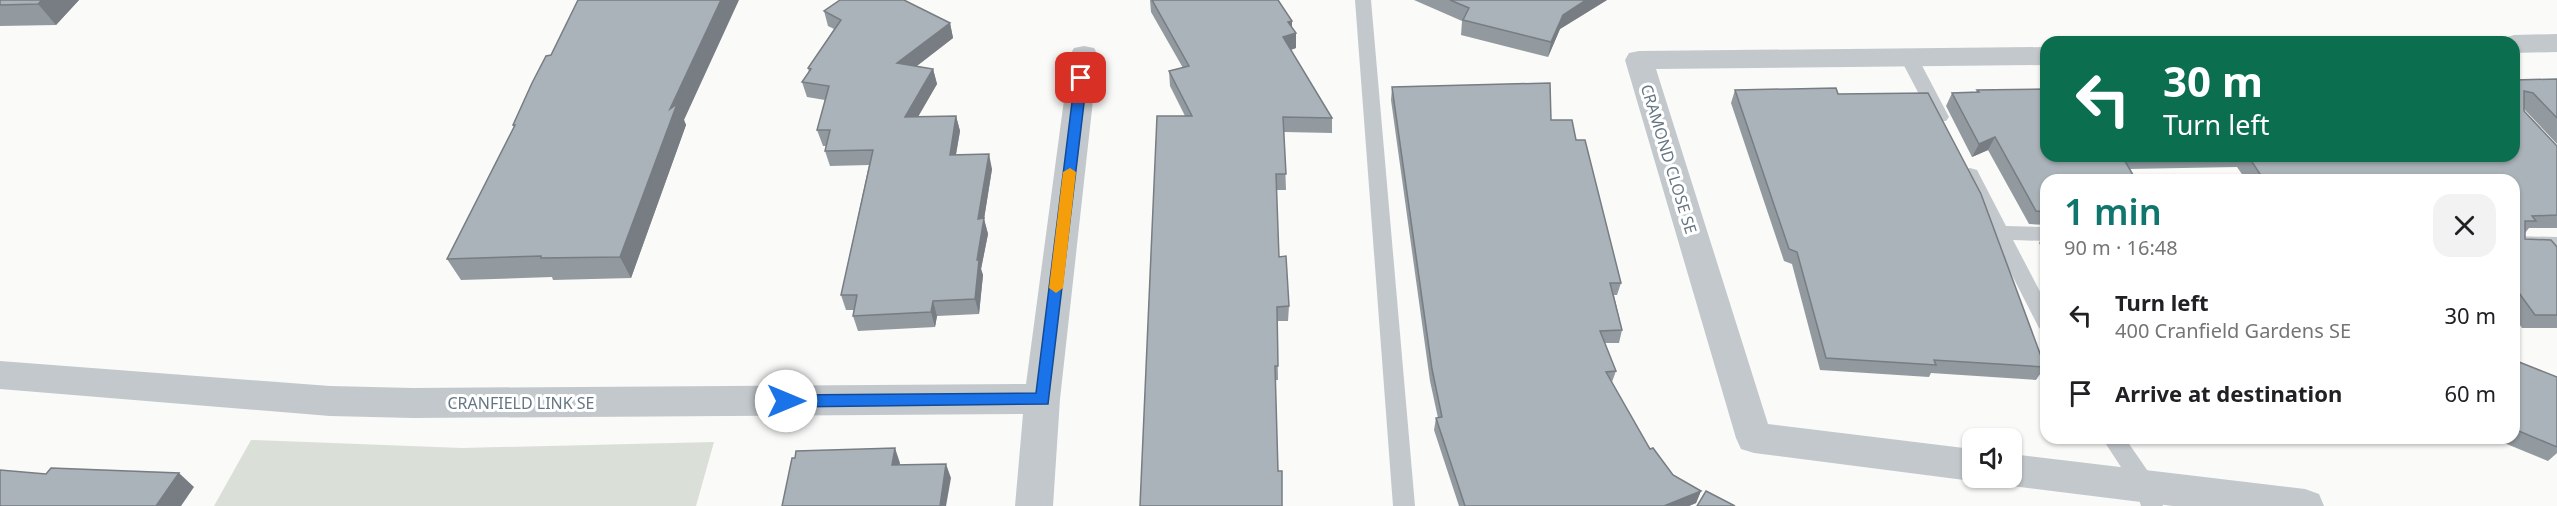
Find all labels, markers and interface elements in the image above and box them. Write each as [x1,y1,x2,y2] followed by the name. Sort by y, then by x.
[1055,52,1106,103] pin
[2163,52,2263,109] text: 30 m
[2064,60,2142,138] icon: left
[1064,61,1097,94] icon: arrive
[1636,81,1702,237] street label: CRAMOND CLOSE SE
[2163,106,2269,143] text: Turn left
[2064,187,2162,236] text: 1 min
[2433,194,2496,257] button: close
[2064,234,2178,261] text: 90 m · 16:48
[2115,287,2209,317] text: Turn left
[2064,299,2097,332] icon: left
[2445,300,2496,330] text: 30 m
[2115,317,2351,344] text: 400 Cranfield Gardens SE
[754,369,818,433] position arrow
[2064,377,2097,410] icon: arrive
[2115,378,2342,408] text: Arrive at destination
[2445,378,2496,408] text: 60 m
[447,392,595,414] street label: CRANFIELD LINK SE
[1962,428,2022,488] map controls
[1962,428,2022,488] button: sound

